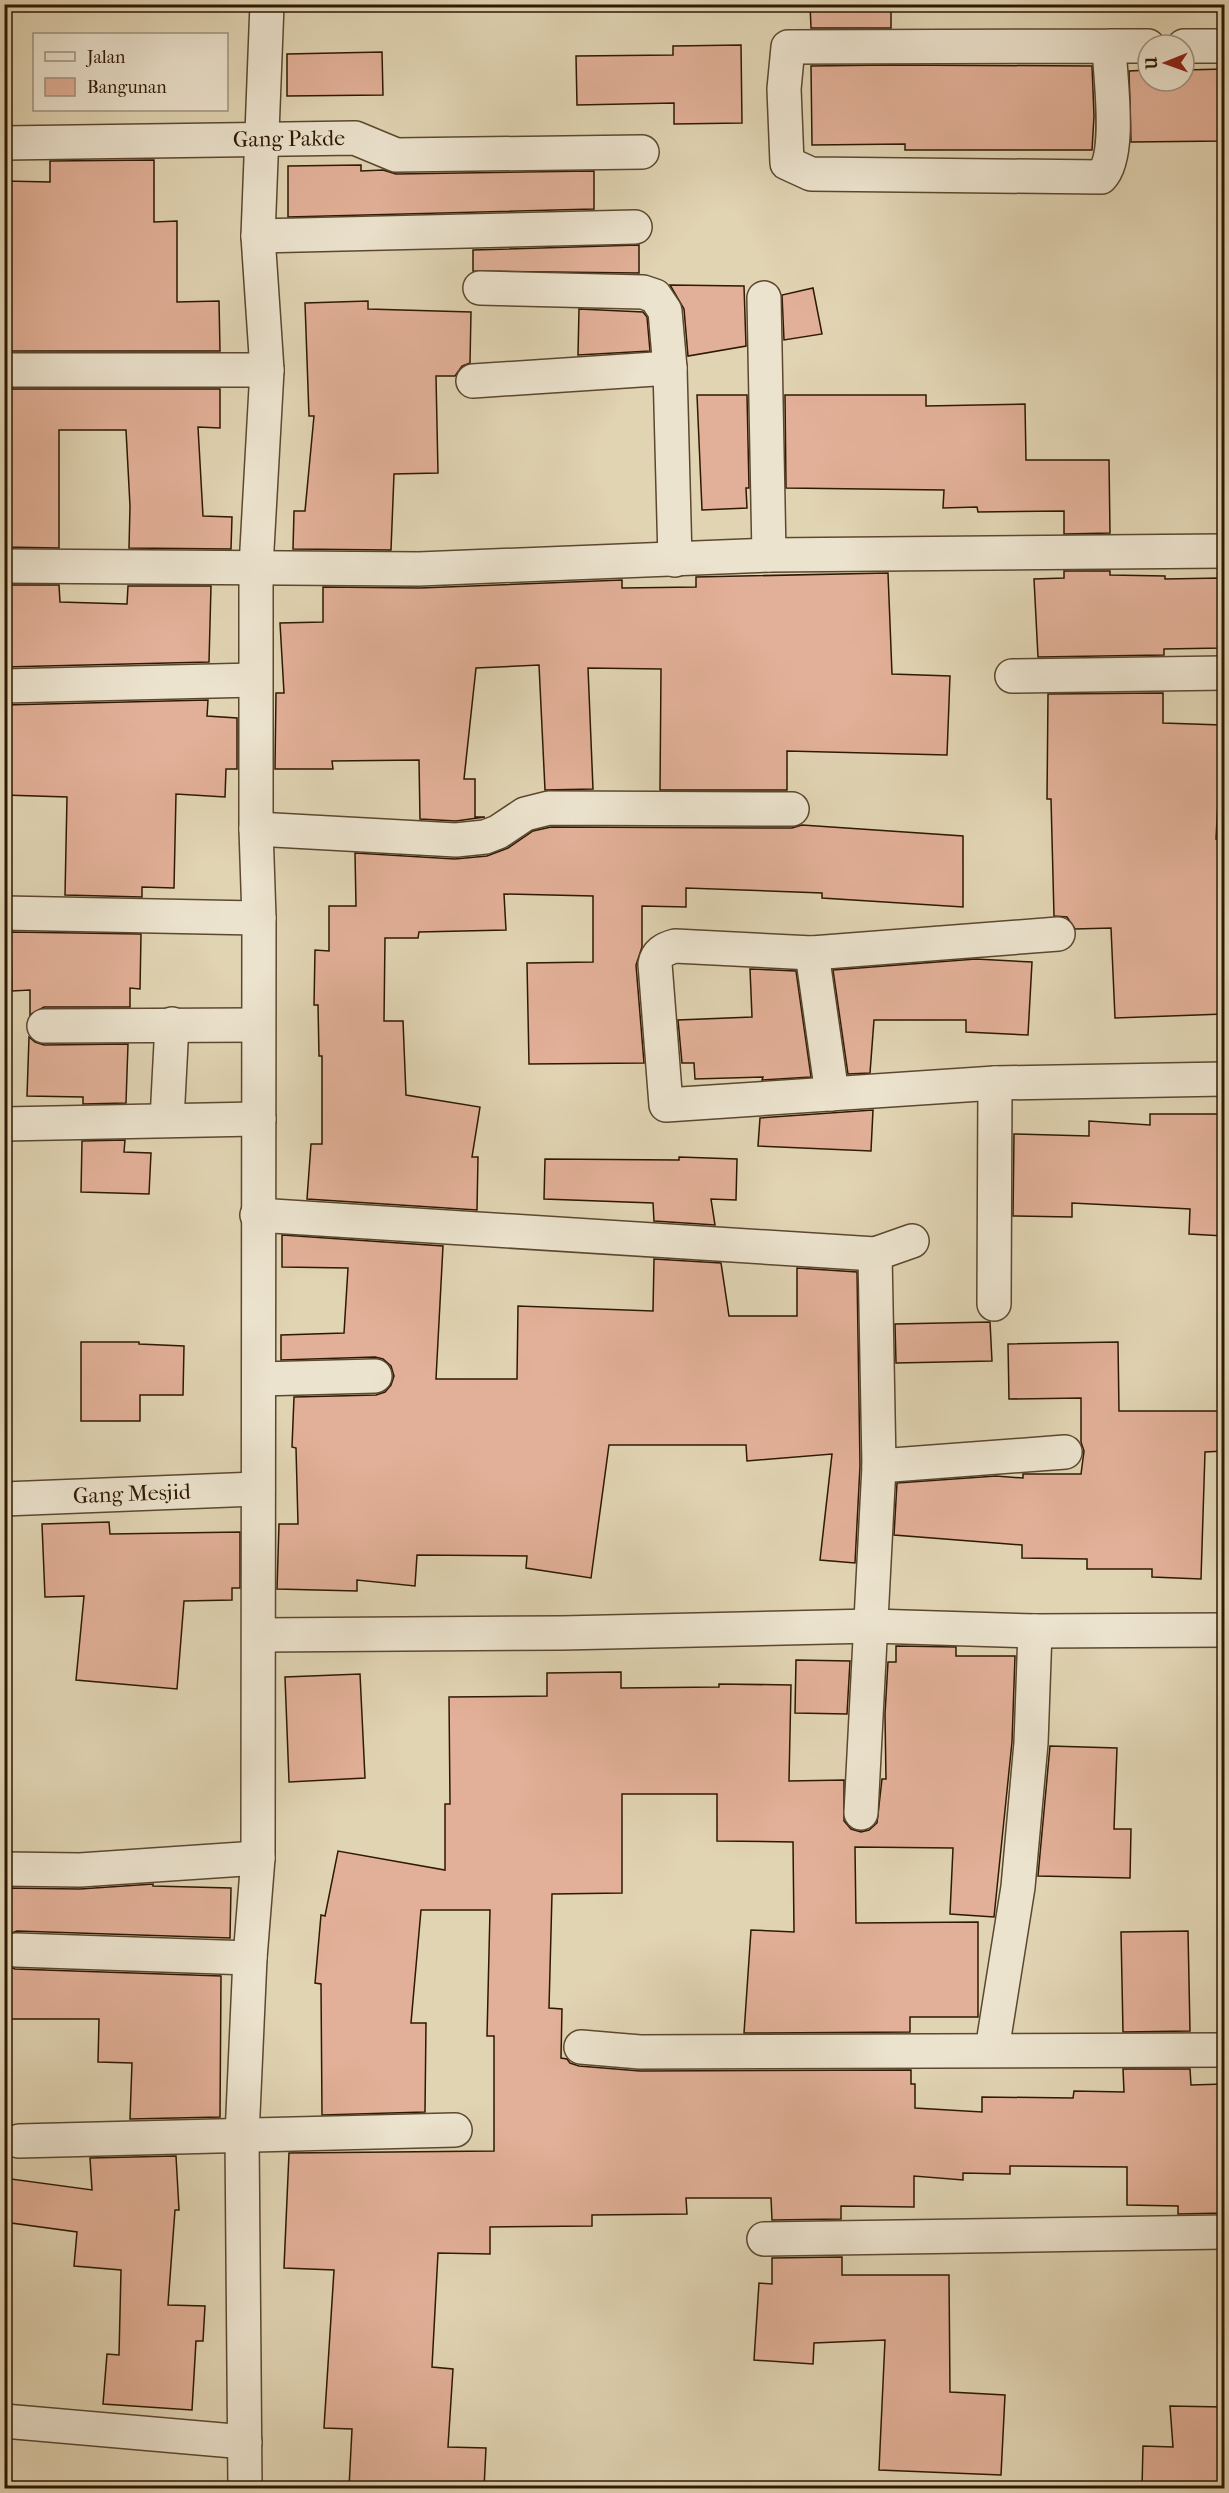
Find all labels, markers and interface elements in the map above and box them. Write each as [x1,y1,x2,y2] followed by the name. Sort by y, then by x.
[33,33,228,111] legend
[1136,33,1196,93] north arrow
[85,47,126,68] text: Jalan
[1142,56,1161,71] text: U
[87,77,167,98] text: Bangunan
[233,125,345,153] street label: Gang Pakde
[72,1479,192,1509] street label: Gang Mesjid

